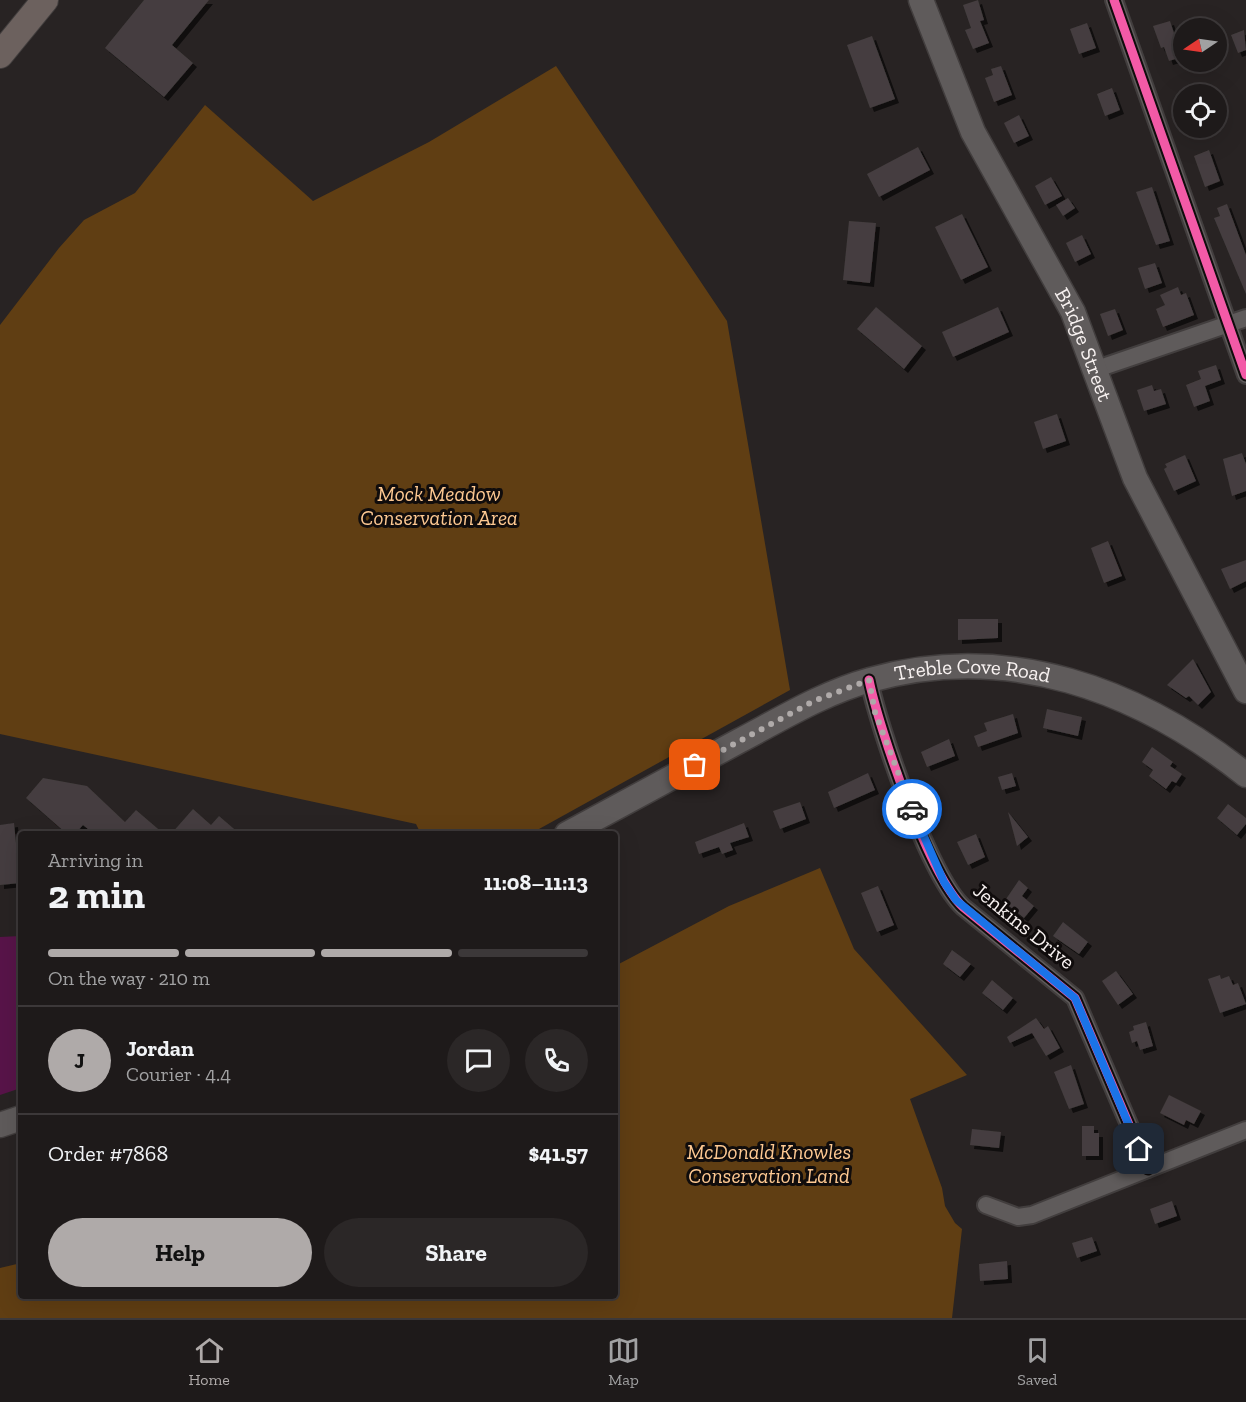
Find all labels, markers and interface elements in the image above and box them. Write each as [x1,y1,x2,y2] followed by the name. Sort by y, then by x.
[1173,18,1227,72] north arrow
[1173,18,1227,138] map controls
[1173,84,1227,138] button: locate
[1050,283,1118,405] street label: Bridge Street
[360,481,518,530] park label: Mock Meadow Conservation Area
[892,653,1053,688] street label: Treble Cove Road
[669,739,720,790] pin
[678,748,711,781] icon: bag
[882,779,942,839] courier
[896,793,929,826] icon: car
[48,848,143,872] text: Arriving in
[484,869,588,896] text: 11:08–11:13
[48,871,145,918] text: 2 min
[969,877,1080,974] street label: Jenkins Drive
[48,966,210,990] text: On the way · 210 m
[447,1029,510,1092] button: chat
[525,1029,588,1092] button: phone
[126,1035,194,1062] text: Jordan
[74,1047,85,1074] text: J
[126,1062,231,1086] text: Courier · 4.4
[1113,1123,1164,1174] pin
[1122,1132,1155,1165] icon: home
[687,1139,851,1188] park label: McDonald Knowles Conservation Land
[48,1140,168,1167] text: Order #7868
[528,1140,588,1167] text: $41.57
[48,1218,312,1287] button: Help
[324,1218,588,1287] button: Share
[189,1334,230,1389] tab: Home
[607,1334,640,1389] tab: Map
[1017,1334,1057,1389] tab: Saved

